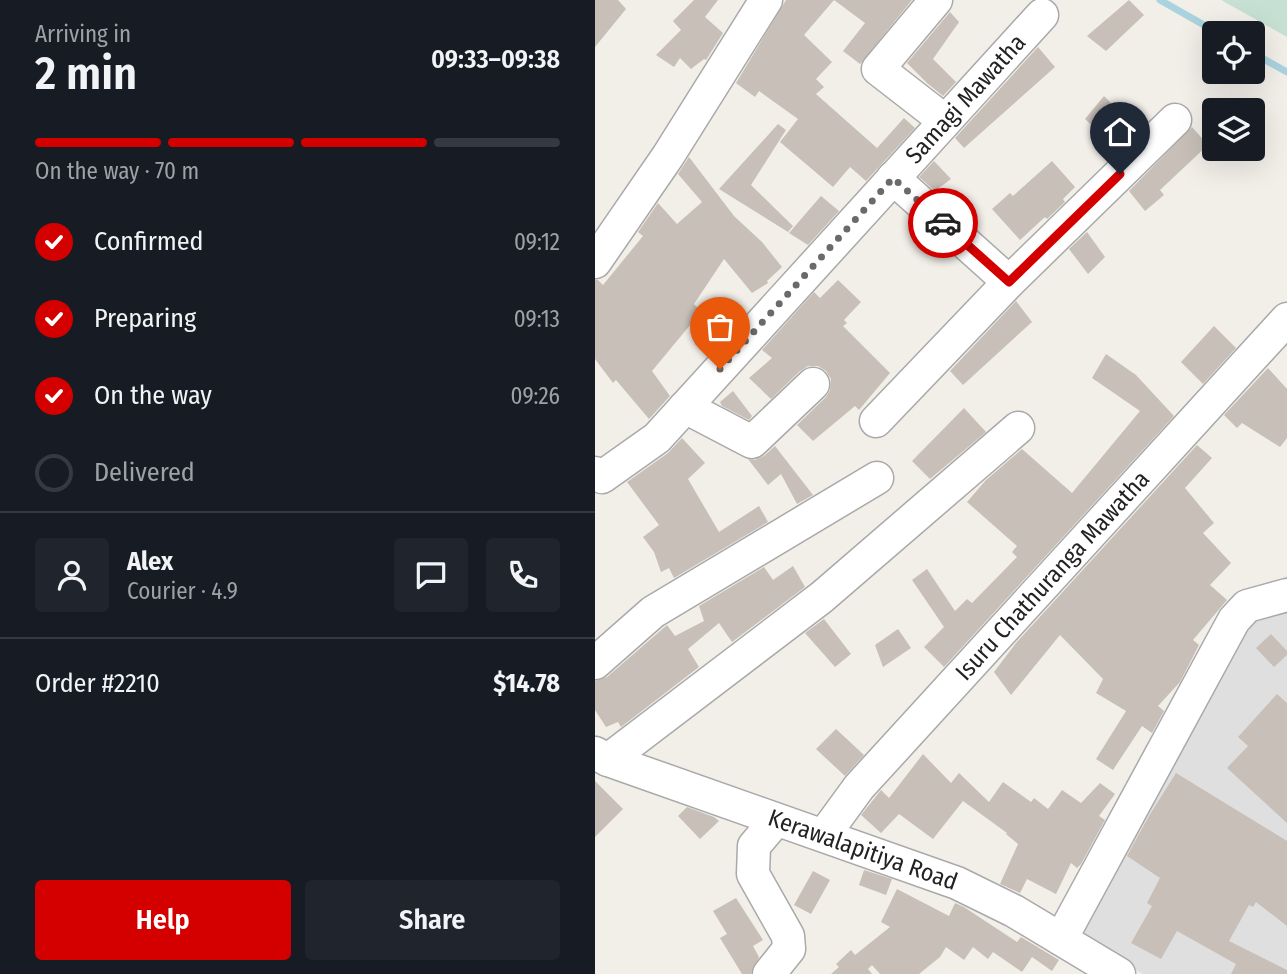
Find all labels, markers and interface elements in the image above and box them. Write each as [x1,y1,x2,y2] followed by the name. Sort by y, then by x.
[35,20,131,48] text: Arriving in
[1202,21,1265,161] map controls
[1202,21,1265,84] button: locate
[900,29,1031,169] street label: Samagi Mawatha
[431,44,560,75] text: 09:33–09:38
[35,46,137,101] text: 2 min
[1202,98,1265,161] button: layers
[1090,102,1150,174] pin
[1101,113,1139,151] icon: home
[35,157,199,185] text: On the way · 70 m
[908,188,978,258] courier
[924,204,962,242] icon: car
[35,223,73,261] icon: check
[94,226,204,257] text: Confirmed
[514,228,560,256] text: 09:12
[690,297,750,369] pin
[35,300,73,338] icon: check
[94,303,196,334] text: Preparing
[514,305,560,333] text: 09:13
[701,308,739,346] icon: bag
[35,377,73,415] icon: check
[94,380,212,411] text: On the way
[511,382,560,410] text: 09:26
[94,457,195,488] text: Delivered
[950,465,1155,686] street label: Isuru Chathuranga Mawatha
[35,538,109,612] button: person
[394,538,468,612] button: chat
[486,538,560,612] button: phone
[127,546,173,577] text: Alex
[127,577,238,605] text: Courier · 4.9
[35,668,160,699] text: Order #2210
[493,668,560,699] text: $14.78
[764,804,961,896] street label: Kerawalapitiya Road
[35,880,291,960] button: Help
[305,880,560,960] button: Share

